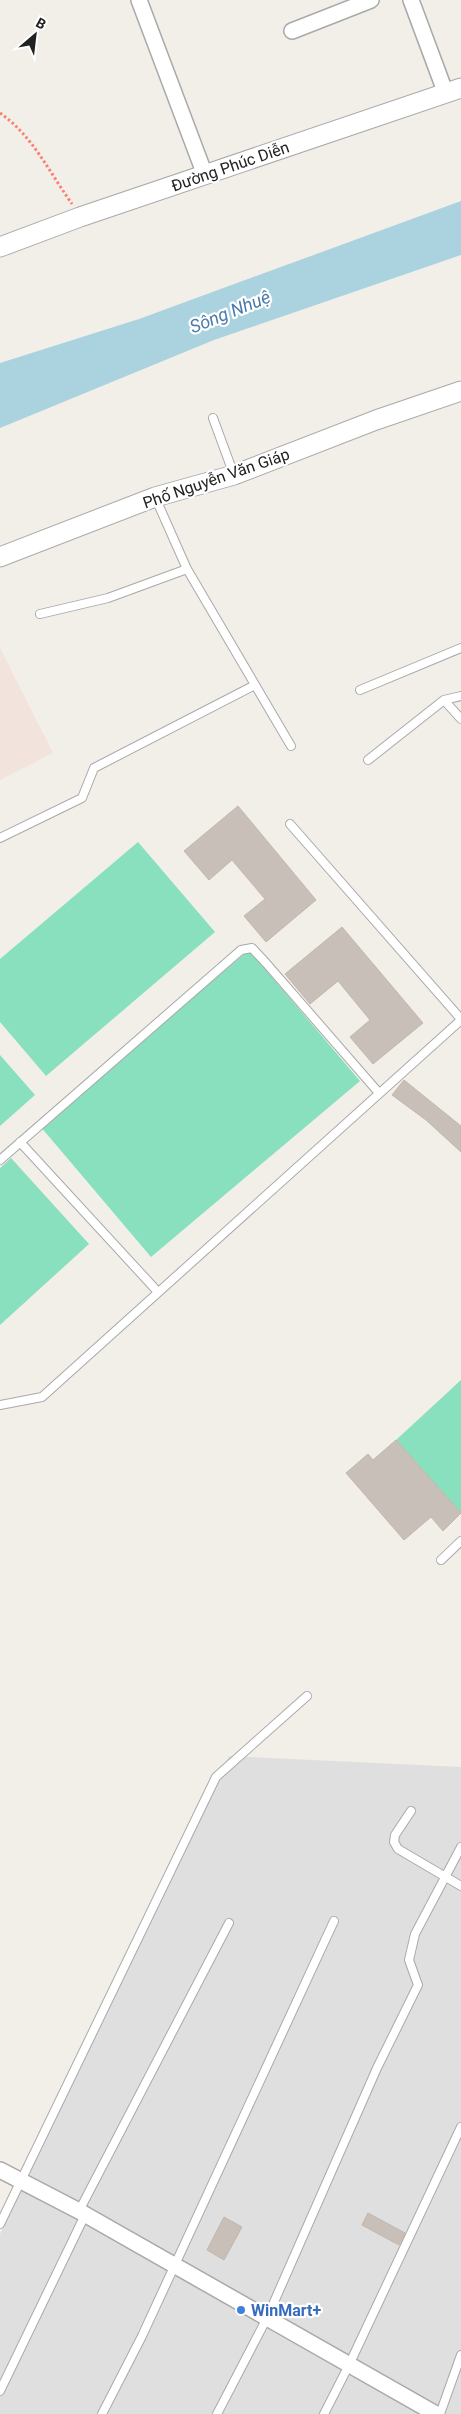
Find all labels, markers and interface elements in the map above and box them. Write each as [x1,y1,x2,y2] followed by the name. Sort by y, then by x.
[10,10,60,60] north arrow
[33,14,49,33] text: B
[169,137,292,196] street label: Đường Phúc Diễn
[186,286,273,337] water label: Sông Nhuệ
[140,444,292,512] street label: Phố Nguyễn Văn Giáp
[251,2301,321,2320] place label: WinMart+
[235,2304,247,2316] marker: WinMart+

